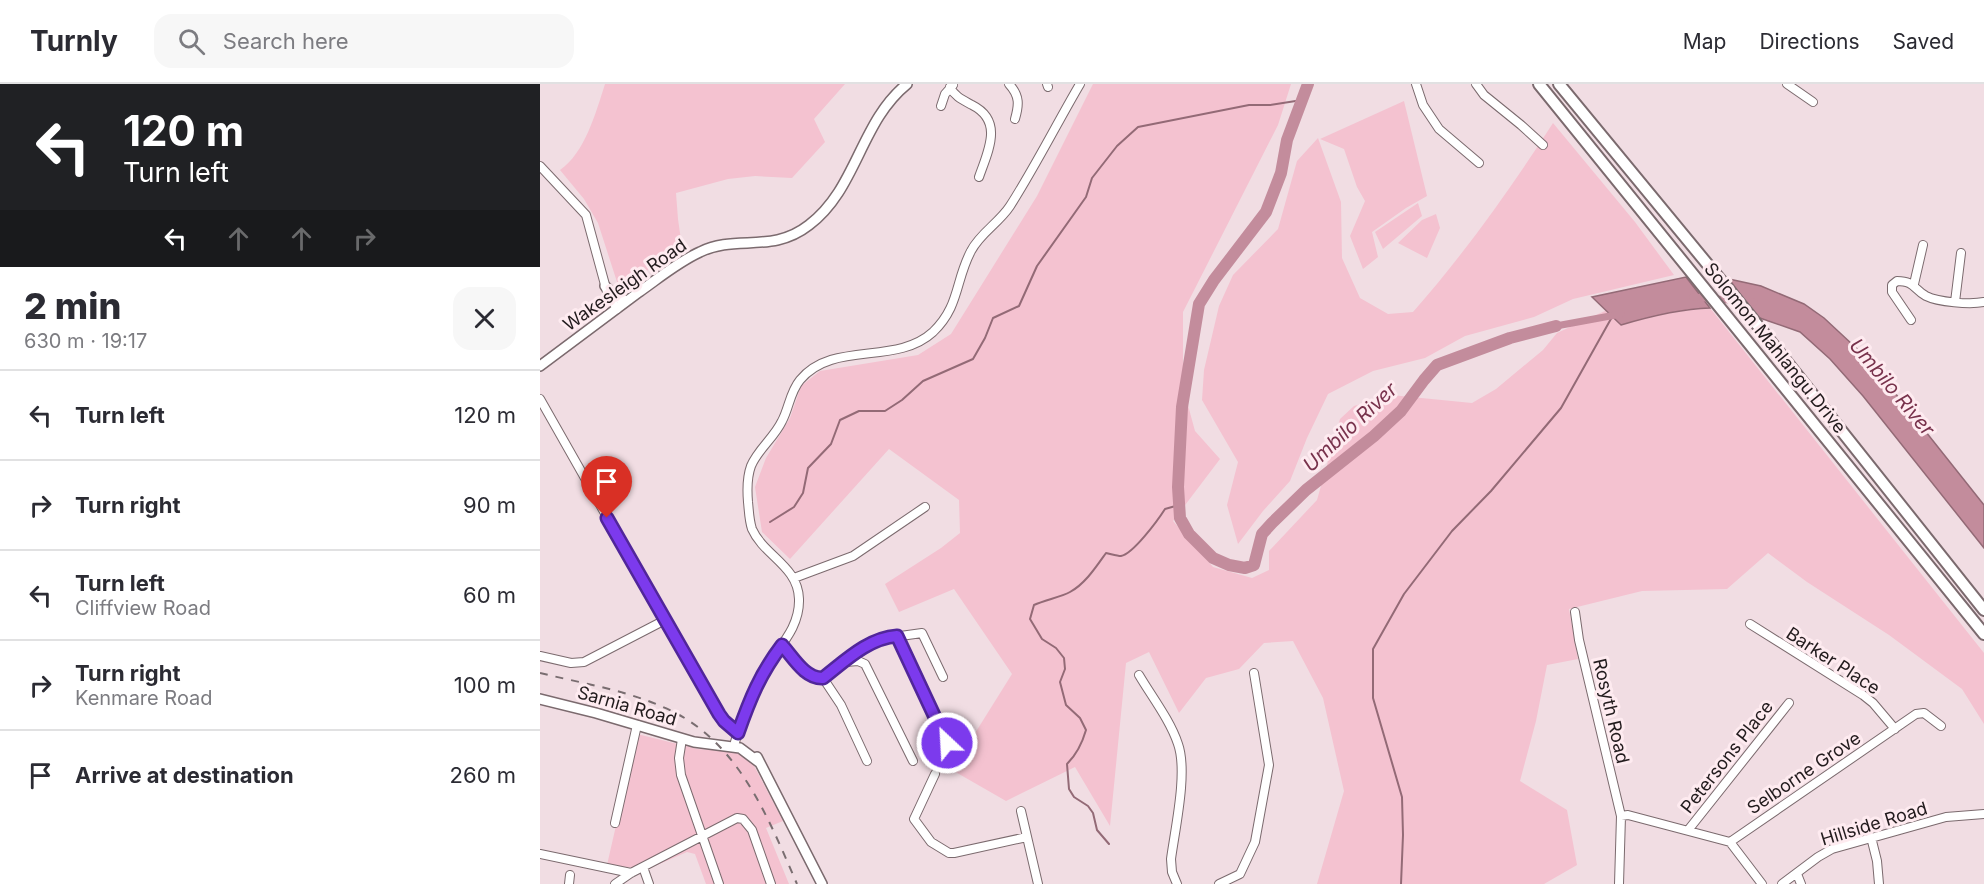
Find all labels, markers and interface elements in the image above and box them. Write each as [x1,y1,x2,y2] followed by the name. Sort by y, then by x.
[154,14,574,68] search box
[30,24,118,58] text: Turnly
[175,25,208,58] icon: search
[223,28,349,54] text: Search here
[1683,29,1726,54] text: Map
[1759,29,1860,54] text: Directions
[1893,29,1954,54] text: Saved
[123,105,244,156] text: 120 m
[24,108,102,186] icon: left
[123,156,229,189] text: Turn left
[159,222,192,255] icon: left
[222,222,255,255] icon: ahead
[285,222,318,255] icon: ahead
[348,222,381,255] icon: right
[559,234,690,335] street label: Wakesleigh Road
[1700,258,1851,437] street label: Solomon Mahlangu Drive
[24,284,121,328] text: 2 min
[453,287,516,350] button: close
[24,329,147,353] text: 630 m · 19:17
[1844,333,1940,441] water label: Umbilo River
[1298,377,1402,477] water label: Umbilo River
[24,399,57,432] icon: left
[75,402,165,428] text: Turn left
[454,402,516,428] text: 120 m
[581,456,632,518] pin
[590,465,623,498] icon: arrive
[24,489,57,522] icon: right
[75,492,181,518] text: Turn right
[463,492,516,518] text: 90 m
[75,570,165,596] text: Turn left
[24,579,57,612] icon: left
[463,582,516,608] text: 60 m
[75,596,211,620] text: Cliffview Road
[1782,623,1884,699] street label: Barker Place
[1589,656,1634,765] street label: Rosyth Road
[75,660,181,686] text: Turn right
[24,669,57,702] icon: right
[454,672,516,698] text: 100 m
[575,681,679,730] street label: Sarnia Road
[75,686,213,710] text: Kenmare Road
[1676,696,1777,817] street label: Petersons Place
[915,711,979,775] position arrow
[1743,727,1864,818] street label: Selborne Grove
[24,759,57,792] icon: arrive
[75,762,294,788] text: Arrive at destination
[450,762,516,788] text: 260 m
[1818,797,1930,850] street label: Hillside Road

